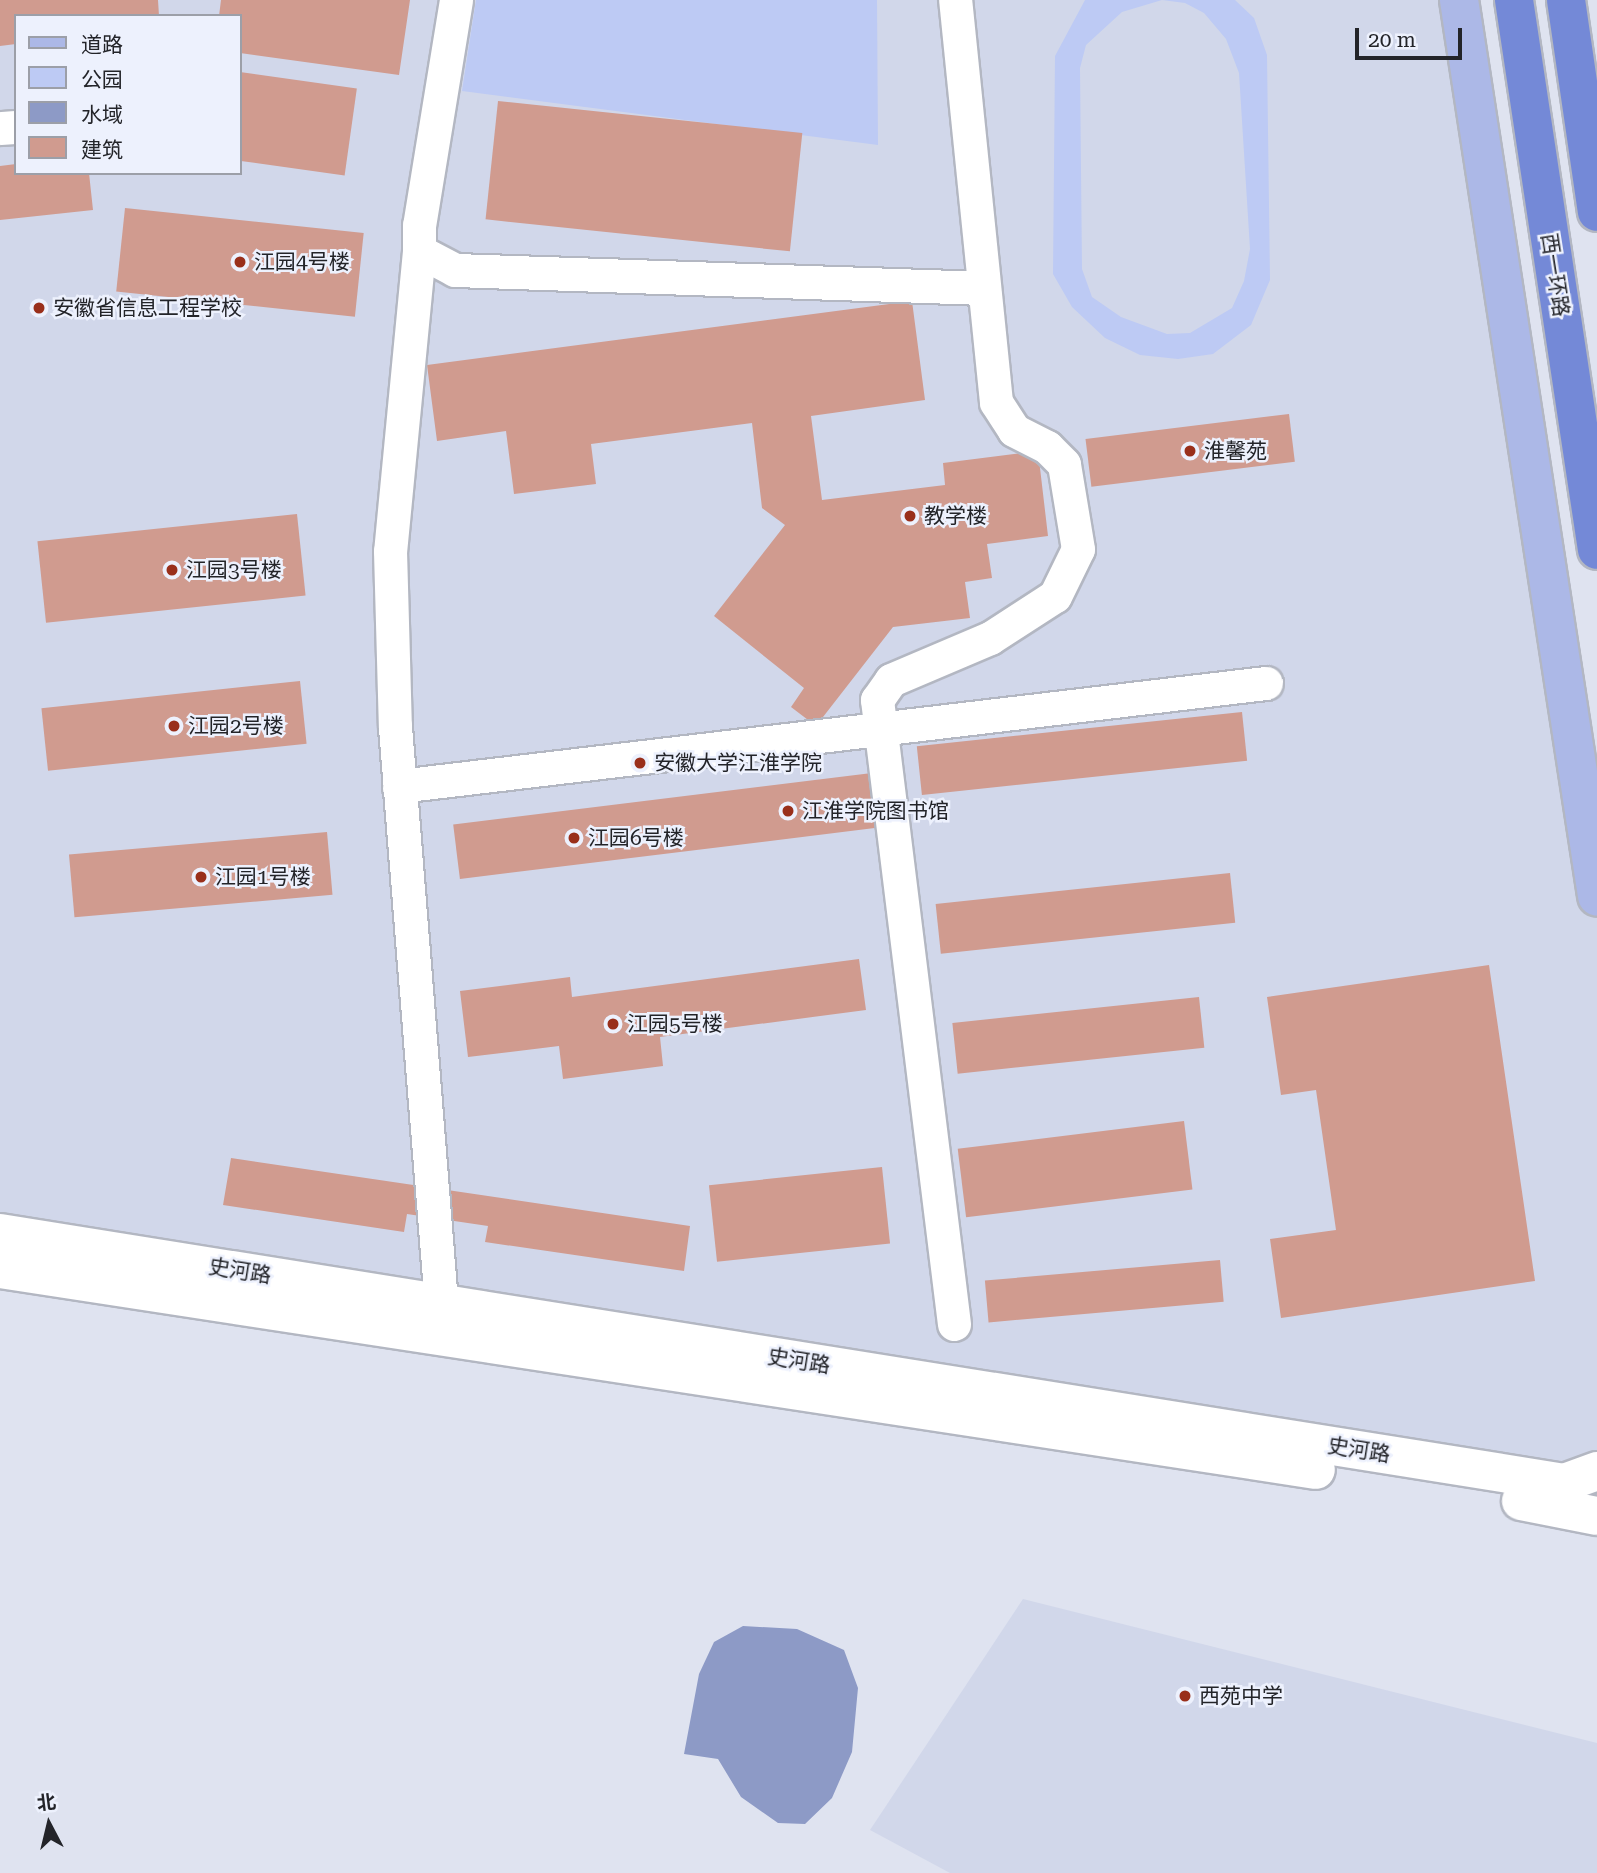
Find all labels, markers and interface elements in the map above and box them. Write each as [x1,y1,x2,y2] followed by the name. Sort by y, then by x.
[14,14,242,175] legend
[1359,14,1466,58] scale bar
[1368,28,1416,52] text: 20 m
[81,33,123,57] text: 道路
[81,68,123,92] text: 公园
[81,103,123,127] text: 水域
[81,138,123,162] text: 建筑
[1536,232,1574,318] street label: 西一环路
[254,249,350,275] place label: 江园4号楼
[232,254,248,270] marker: 江园4号楼
[53,295,242,321] place label: 安徽省信息工程学校
[31,300,47,316] marker: 安徽省信息工程学校
[1204,438,1267,464] place label: 淮馨苑
[1182,443,1198,459] marker: 淮馨苑
[924,503,987,529] place label: 教学楼
[902,508,918,524] marker: 教学楼
[186,557,282,583] place label: 江园3号楼
[164,562,180,578] marker: 江园3号楼
[188,713,284,739] place label: 江园2号楼
[166,718,182,734] marker: 江园2号楼
[654,750,822,776] place label: 安徽大学江淮学院
[632,755,648,771] marker: 安徽大学江淮学院
[802,798,949,824] place label: 江淮学院图书馆
[780,803,796,819] marker: 江淮学院图书馆
[588,825,684,851] place label: 江园6号楼
[566,830,582,846] marker: 江园6号楼
[215,864,311,890] place label: 江园1号楼
[193,869,209,885] marker: 江园1号楼
[627,1011,723,1037] place label: 江园5号楼
[605,1016,621,1032] marker: 江园5号楼
[207,1254,273,1288] street label: 史河路
[766,1344,832,1378] street label: 史河路
[1326,1433,1392,1467] street label: 史河路
[1199,1683,1283,1709] place label: 西苑中学
[1177,1688,1193,1704] marker: 西苑中学
[14,1789,84,1859] north arrow
[36,1790,57,1815] text: 北

